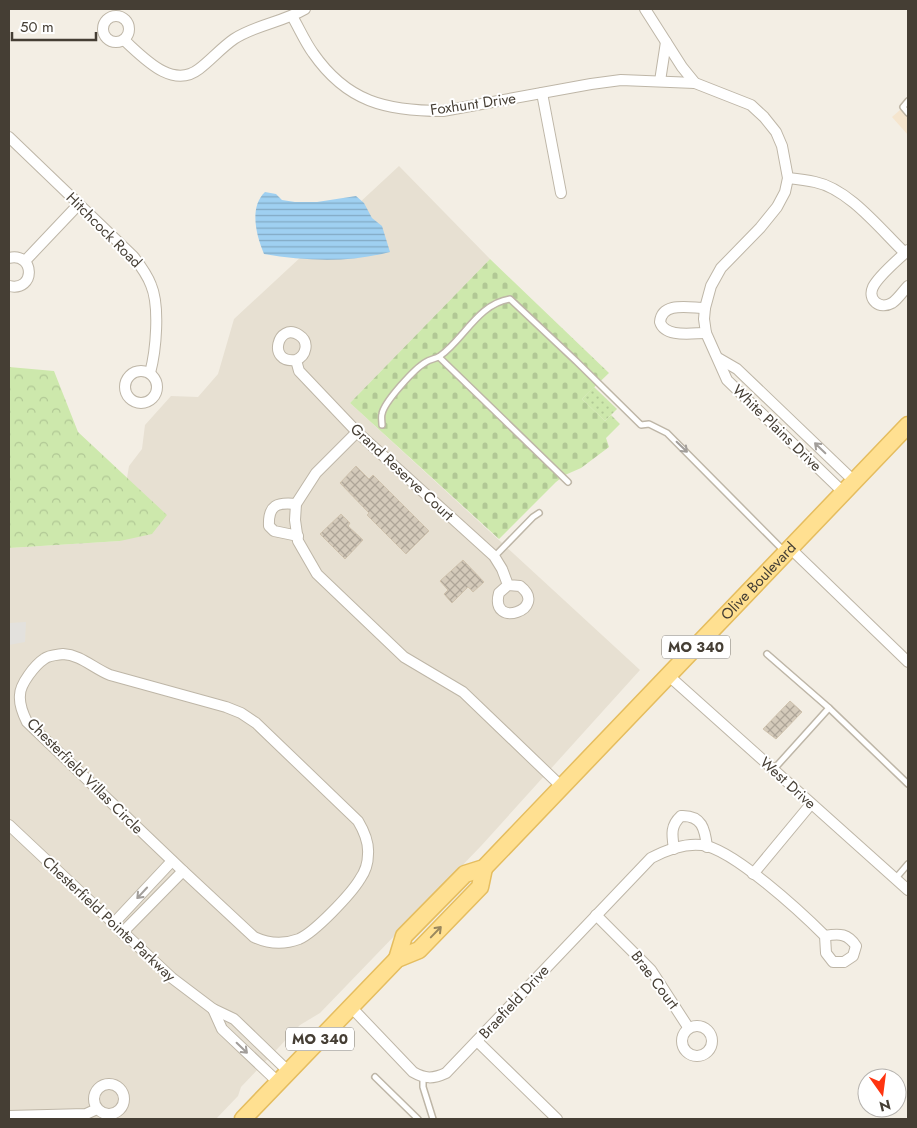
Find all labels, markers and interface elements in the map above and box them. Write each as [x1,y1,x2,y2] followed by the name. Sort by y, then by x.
[12,10,96,42] scale bar
[20,16,54,38] text: 50 m
[429,87,518,121] street label: Foxhunt Drive
[61,187,147,273] street label: Hitchcock Road
[727,379,827,477] street label: White Plains Drive
[345,418,459,526] street label: Grand Reserve Court
[676,440,688,453] one-way arrow
[814,442,826,454] one-way arrow
[716,537,801,625] street label: Olive Boulevard
[662,636,730,659] road number: MO 340
[22,713,148,839] street label: Chesterfield Villas Circle
[755,752,821,814] street label: West Drive
[37,851,181,987] street label: Chesterfield Pointe Parkway
[136,886,148,899] one-way arrow
[430,926,443,938] one-way arrow
[626,946,684,1014] street label: Brae Court
[474,960,554,1044] street label: Braefield Drive
[286,1028,354,1050] road number: MO 340
[236,1042,248,1054] one-way arrow
[857,1068,907,1118] north arrow
[877,1095,893,1117] text: N

